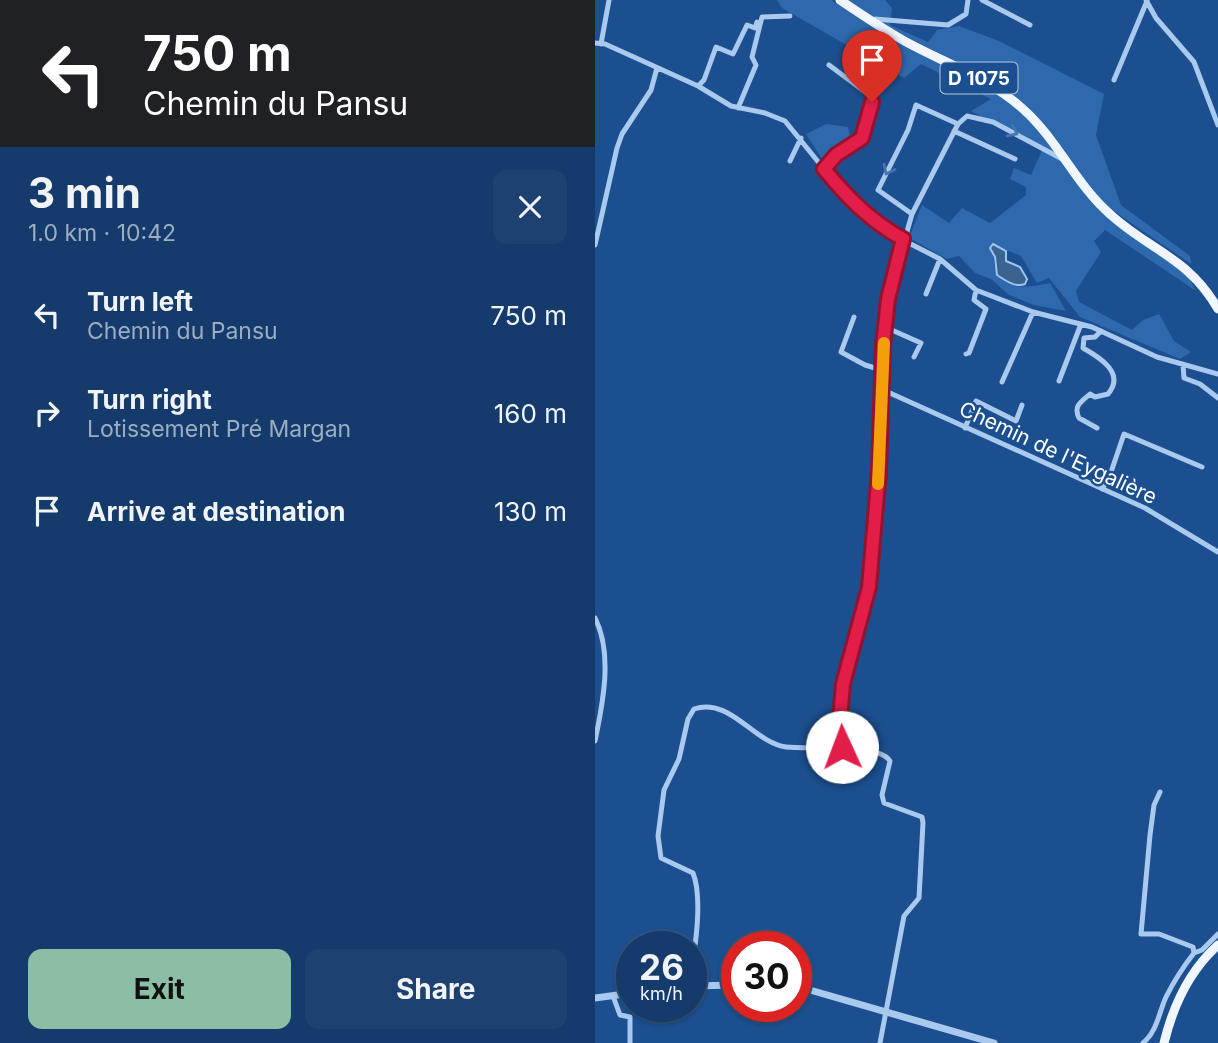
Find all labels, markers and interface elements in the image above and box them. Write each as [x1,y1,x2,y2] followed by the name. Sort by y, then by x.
[143,24,292,83] text: 750 m
[28,28,119,119] icon: left
[842,30,902,102] pin
[853,41,891,79] icon: arrive
[941,62,1017,94] road number: D 1075
[143,84,408,123] text: Chemin du Pansu
[1006,124,1018,138] one-way arrow
[882,163,896,175] one-way arrow
[28,167,141,218] text: 3 min
[493,170,567,244] button: close
[28,219,176,247] text: 1.0 km · 10:42
[87,286,193,317] text: Turn left
[28,296,66,334] icon: left
[490,300,567,331] text: 750 m
[87,317,278,345] text: Chemin du Pansu
[87,384,212,415] text: Turn right
[28,394,66,432] icon: right
[955,396,1161,509] street label: Chemin de l'Eygalière
[494,398,567,429] text: 160 m
[87,415,351,443] text: Lotissement Pré Margan
[28,492,66,530] icon: arrive
[87,496,346,527] text: Arrive at destination
[494,496,567,527] text: 130 m
[805,710,879,784] position arrow
[721,931,812,1022] speed limit sign: 30
[639,946,684,988] text: 26
[28,949,291,1029] button: Exit
[305,949,567,1029] button: Share
[640,983,683,1004] text: km/h

